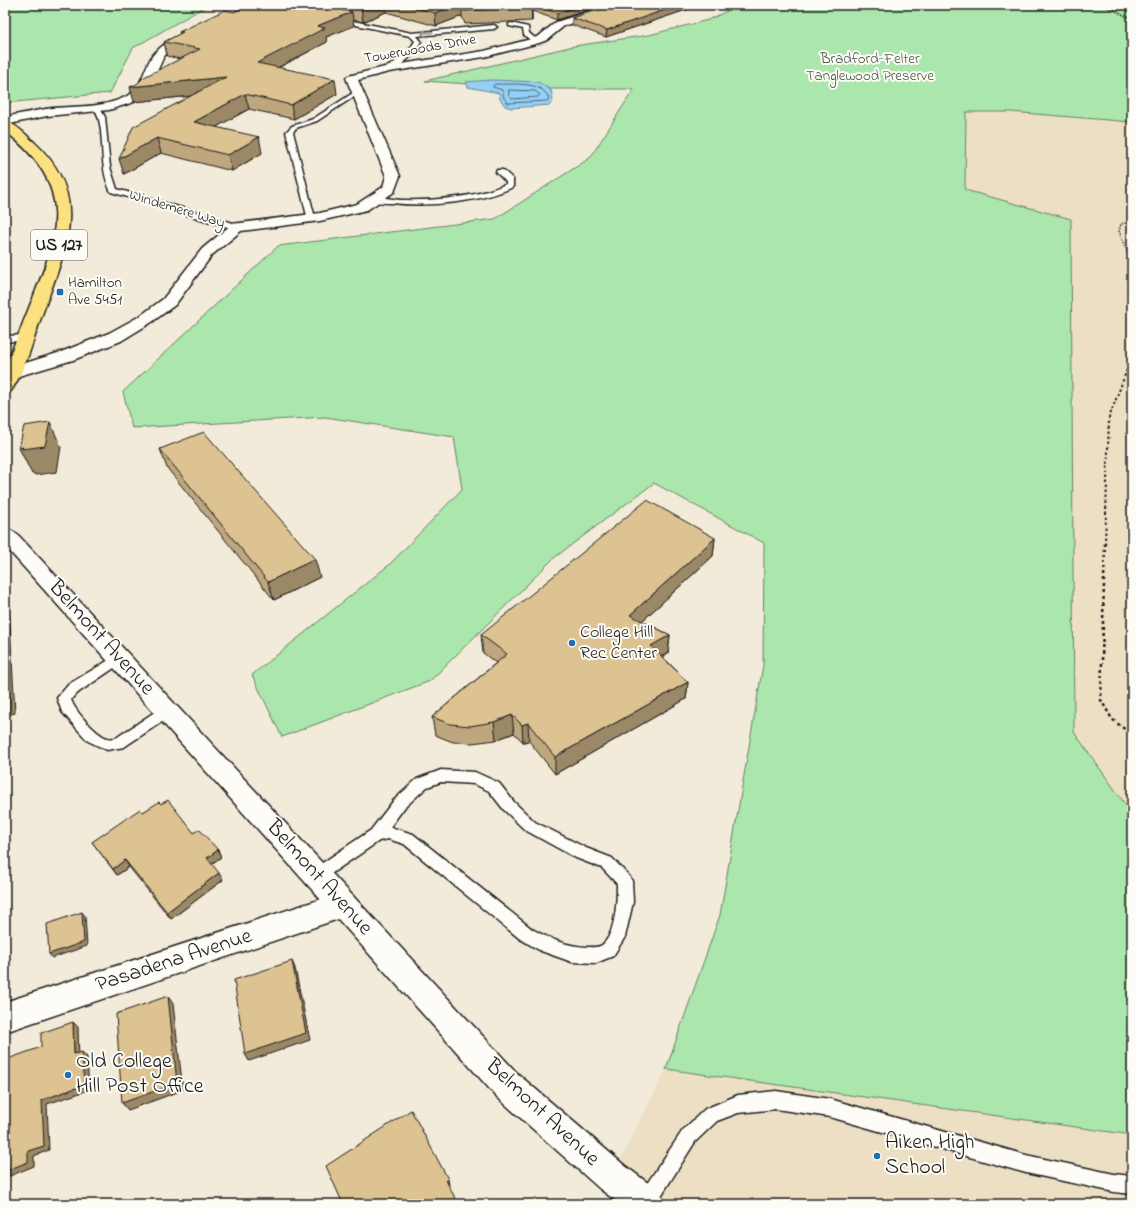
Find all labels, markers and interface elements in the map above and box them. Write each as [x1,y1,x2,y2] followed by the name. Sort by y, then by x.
[362,28,478,70] street label: Towerwoods Drive
[421,30,434,37] one-way arrow
[806,48,934,88] park label: Bradford-Felter Tanglewood Preserve
[126,184,228,235] street label: Windemere Way
[31,230,87,260] road number: US 127
[68,272,122,311] place label: Hamilton Ave 5451
[55,287,65,297] marker: Hamilton Ave 5451
[39,572,162,703] street label: Belmont Avenue
[580,620,657,667] place label: College Hill Rec Center
[567,638,577,648] marker: College Hill Rec Center
[257,812,380,943] street label: Belmont Avenue
[92,921,256,1001] street label: Pasadena Avenue
[76,1046,204,1103] place label: Old College Hill Post Office
[477,1051,607,1175] street label: Belmont Avenue
[63,1070,73,1080] marker: Old College Hill Post Office
[885,1127,975,1184] place label: Aiken High School
[872,1151,882,1161] marker: Aiken High School

